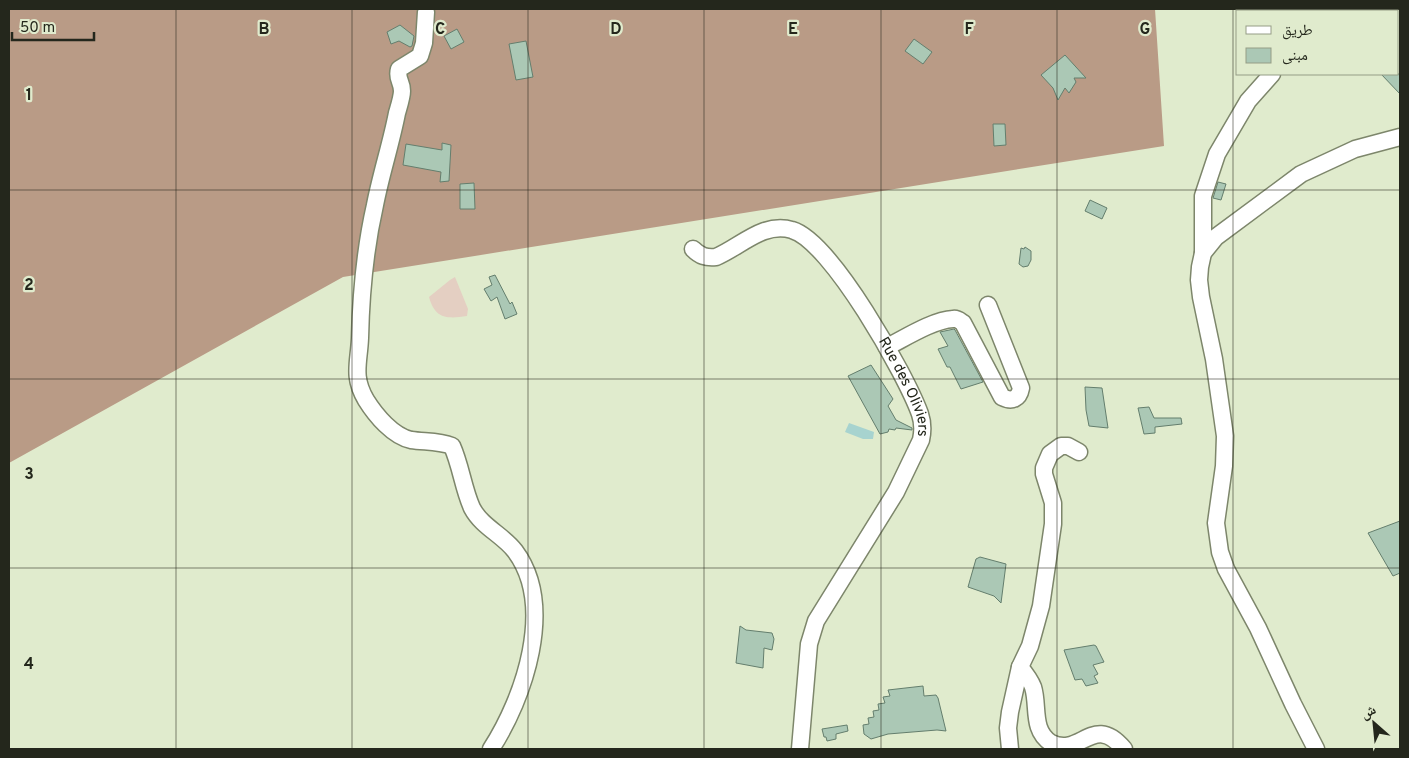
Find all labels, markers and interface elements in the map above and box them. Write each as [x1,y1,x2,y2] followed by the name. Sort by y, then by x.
[12,10,95,42] scale bar
[1236,10,1399,75] legend
[20,19,55,38] text: 50 m
[258,20,270,40] text: B
[435,20,445,40] text: C
[610,20,622,40] text: D
[788,20,798,40] text: E
[964,20,974,40] text: F
[1140,20,1150,40] text: G
[1282,22,1313,41] text: طريق
[1282,47,1308,66] text: مبنى
[26,86,32,106] text: 1
[24,276,34,296] text: 2
[874,334,932,438] street label: Rue des Oliviers
[24,465,34,485] text: 3
[24,655,34,675] text: 4
[1349,698,1399,748] north arrow
[1358,702,1379,724] text: ش

